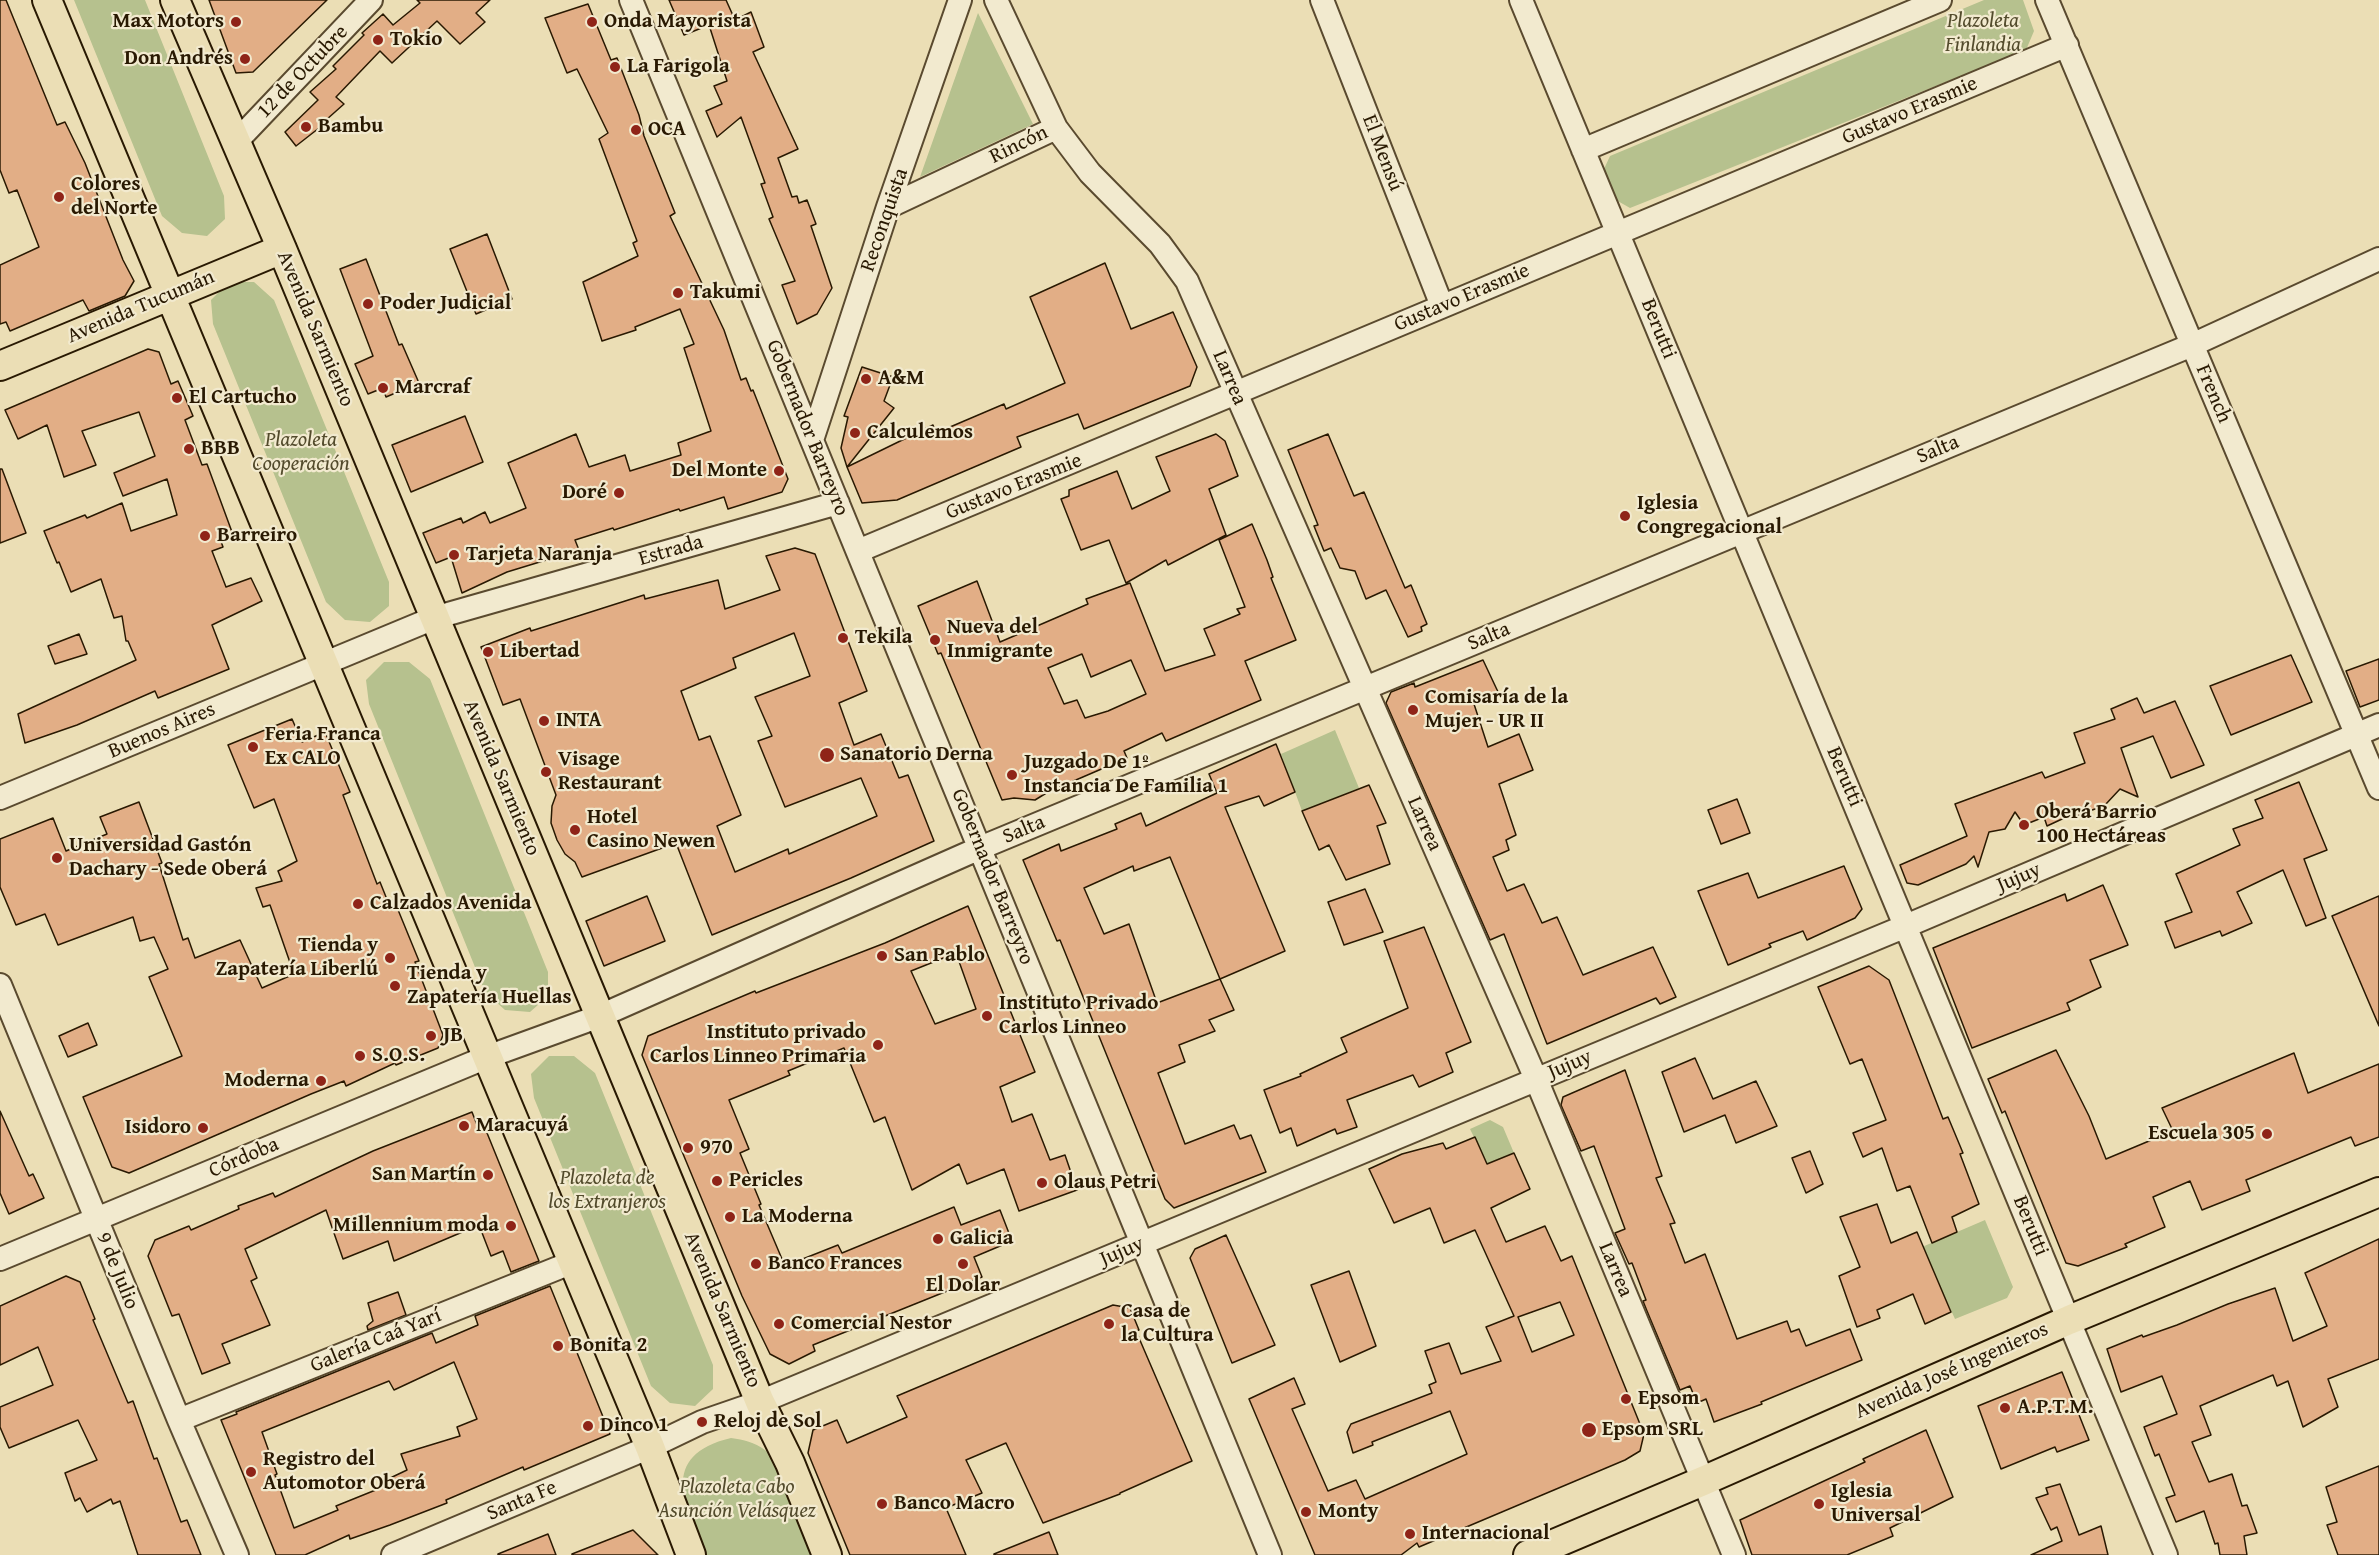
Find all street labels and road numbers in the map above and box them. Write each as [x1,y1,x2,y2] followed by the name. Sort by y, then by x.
[252,20,354,124] street label: 12 de Octubre
[1838,71,1982,151] street label: Gustavo Erasmie
[1356,111,1408,195] street label: El Mensú
[986,120,1052,170] street label: Rincón
[856,165,914,275] street label: Reconquista
[271,247,359,411] street label: Avenida Sarmiento
[1390,258,1534,338] street label: Gustavo Erasmie
[64,265,218,349] street label: Avenida Tucumán
[1635,295,1681,363] street label: Berutti
[760,336,854,520] street label: Gobernador Barreyro
[1206,347,1252,409] street label: Larrea
[2189,361,2237,427] street label: French
[1913,430,1963,470] street label: Salta
[942,448,1086,526] street label: Gustavo Erasmie
[636,530,706,572] street label: Estrada
[1464,617,1514,657] street label: Salta
[457,696,545,860] street label: Avenida Sarmiento
[105,697,219,765] street label: Buenos Aires
[1820,743,1868,811] street label: Berutti
[945,785,1039,969] street label: Gobernador Barreyro
[1401,793,1447,855] street label: Larrea
[999,810,1049,850] street label: Salta
[1993,858,2045,898] street label: Jujuy
[1544,1045,1596,1085] street label: Jujuy
[205,1132,283,1184] street label: Córdoba
[2007,1192,2053,1260] street label: Berutti
[678,1228,766,1392] street label: Avenida Sarmiento
[90,1229,144,1313] street label: 9 de Julio
[1096,1232,1148,1272] street label: Jujuy
[1592,1239,1638,1301] street label: Larrea
[307,1303,445,1379] street label: Galería Caá Yarí
[1852,1317,2052,1425] street label: Avenida José Ingenieros
[483,1475,561,1527] street label: Santa Fe

